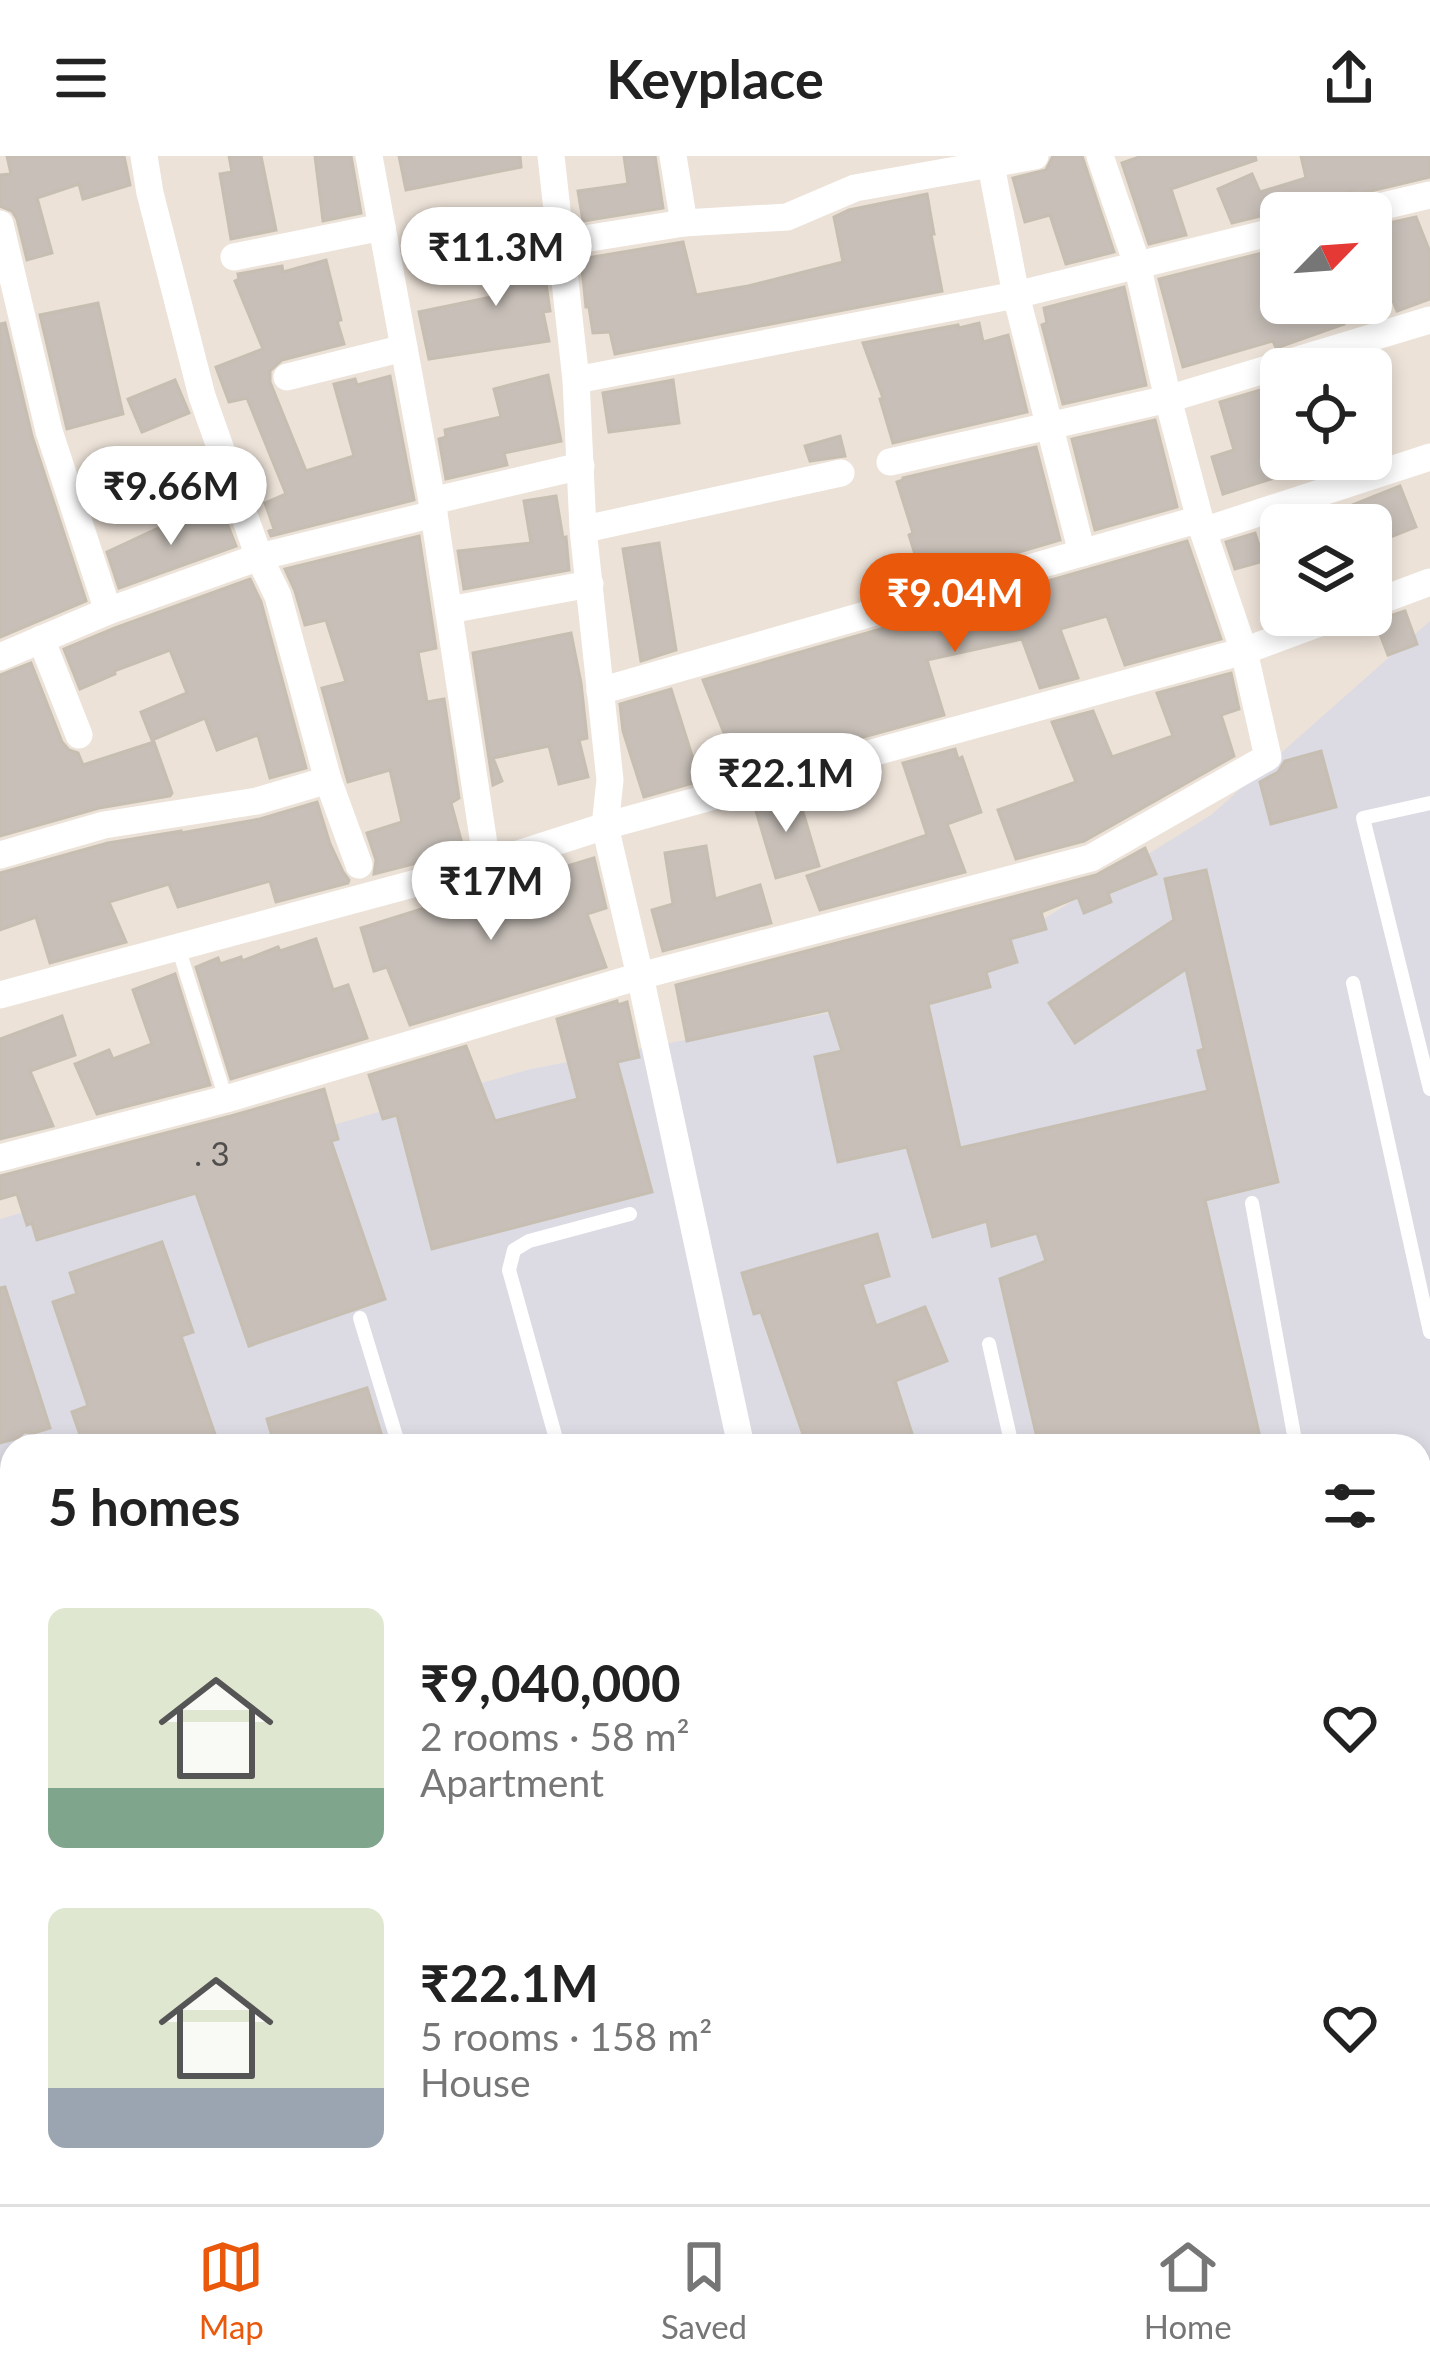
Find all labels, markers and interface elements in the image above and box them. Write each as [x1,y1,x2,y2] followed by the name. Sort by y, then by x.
[48,45,114,111] icon: menu
[1316,45,1382,111] icon: share
[606,46,824,111] text: Keyplace
[1260,192,1392,324] north arrow
[1260,192,1392,636] map controls
[398,207,594,309] pin: ₹11.3M
[428,223,564,269] text: ₹11.3M
[1260,348,1392,480] button: locate
[73,446,269,548] pin: ₹9.66M
[103,462,239,508] text: ₹9.66M
[1260,504,1392,636] button: layers
[857,553,1053,655] pin: ₹9.04M
[887,569,1023,615] text: ₹9.04M
[688,733,884,835] pin: ₹22.1M
[718,749,854,795] text: ₹22.1M
[420,841,562,943] pin: ₹17M
[439,857,543,903] text: ₹17M
[194,1133,230,1173] house number: . 3
[1317,1473,1383,1539] icon: filters
[48,1476,240,1537] text: 5 homes
[420,1652,680,1713] text: ₹9,040,000
[144,1656,288,1800] icon: home
[1317,1695,1383,1761] icon: heart
[420,1713,690,1759] text: 2 rooms · 58 m²
[420,1759,604,1805] text: Apartment
[420,1952,599,2013] text: ₹22.1M
[144,1956,288,2100] icon: home
[1317,1995,1383,2061] icon: heart
[420,2013,712,2059] text: 5 rooms · 158 m²
[420,2059,531,2105] text: House
[198,2234,264,2346] tab: Map
[661,2234,747,2346] tab: Saved
[1144,2234,1232,2346] tab: Home

